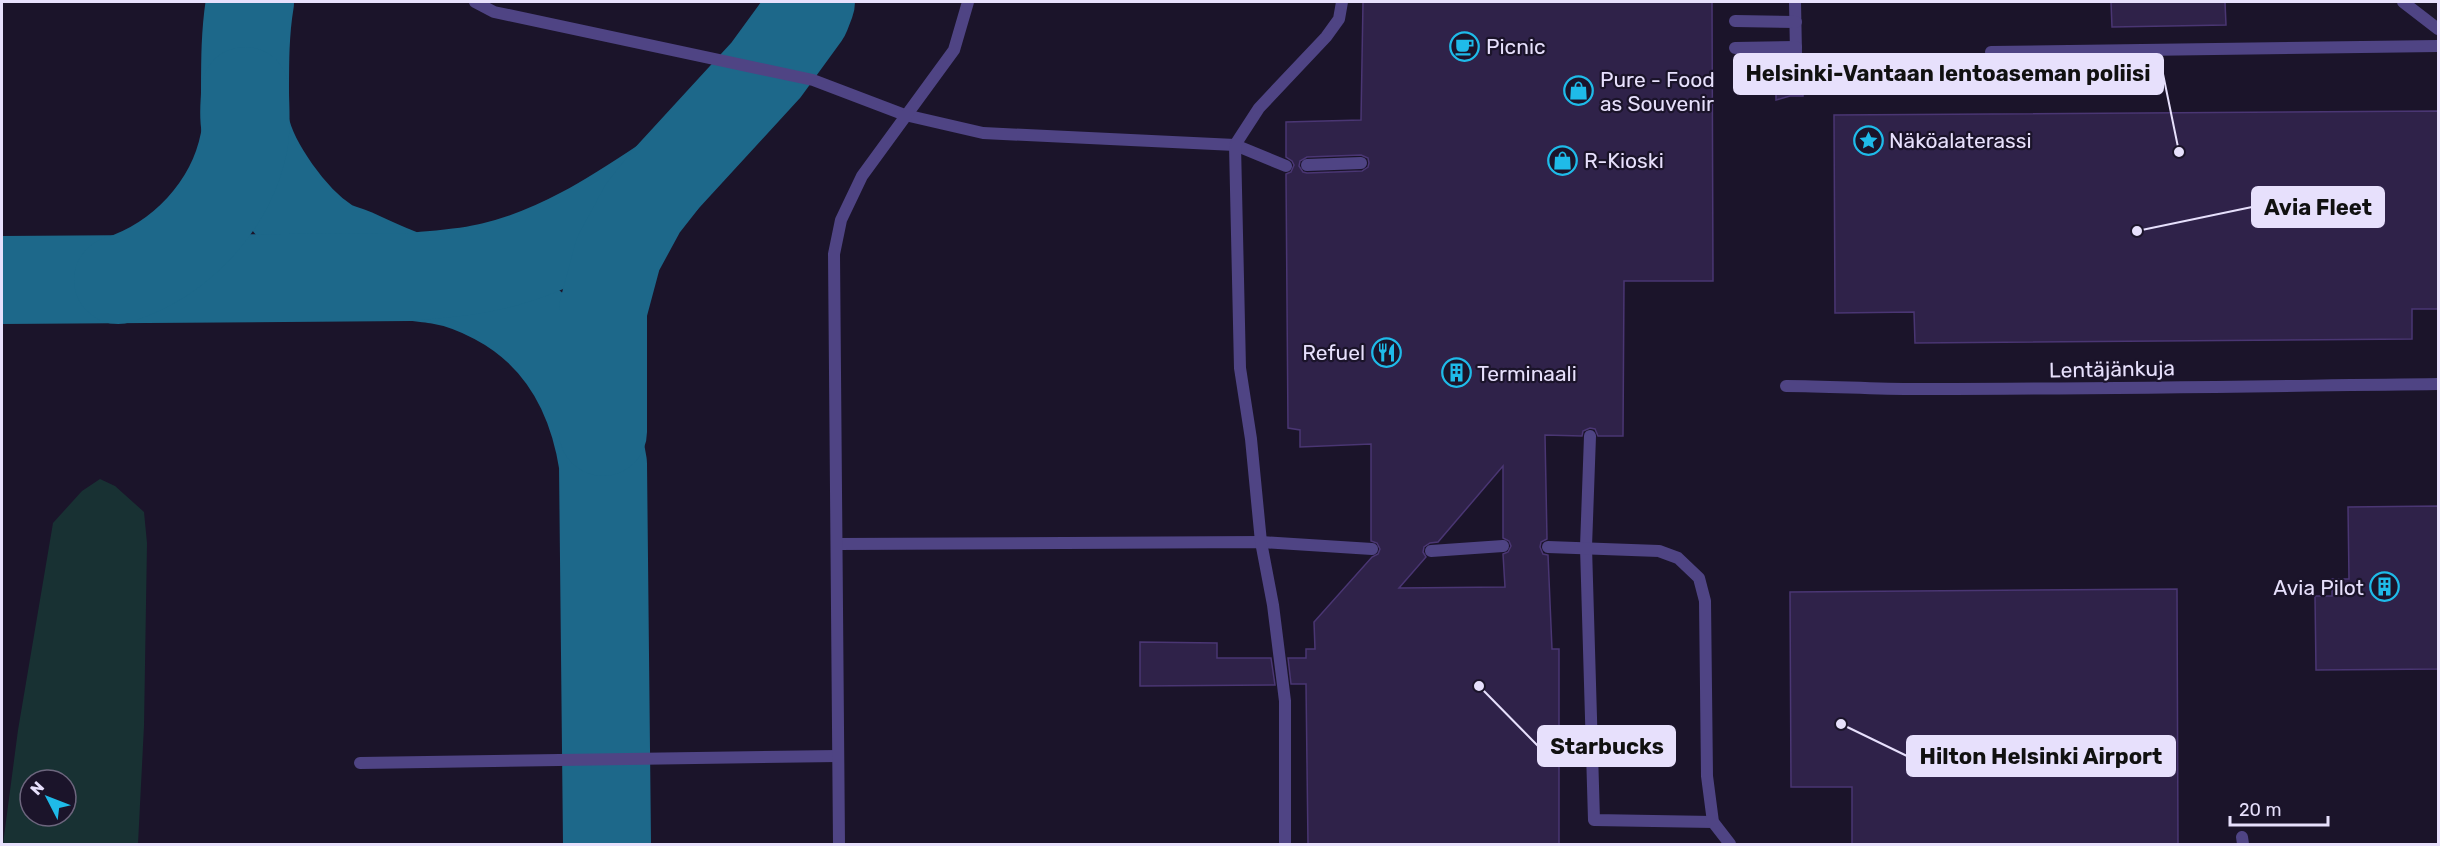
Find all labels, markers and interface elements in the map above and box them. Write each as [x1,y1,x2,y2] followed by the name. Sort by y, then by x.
[1449,30,1481,62] cafe icon: Picnic
[1486,34,1546,59] place label: Picnic
[1734,54,2163,94] callout: Helsinki-Vantaan lentoaseman poliisi
[1745,60,2151,87] text: Helsinki-Vantaan lentoaseman poliisi
[1600,67,1715,116] place label: Pure - Food as Souvenir
[1563,75,1595,107] shop icon: Pure - Food as Souvenir
[1852,124,1884,156] place icon: Näköalaterassi
[1889,128,2032,153] place label: Näköalaterassi
[1547,144,1579,176] shop icon: R-Kioski
[1584,148,1664,173] place label: R-Kioski
[2252,187,2384,227] callout: Avia Fleet
[2264,194,2372,221] text: Avia Fleet
[1370,336,1402,368] restaurant icon: Refuel
[1302,340,1365,365] place label: Refuel
[2049,355,2175,383] street label: Lentäjänkuja
[1440,357,1472,389] building icon: Terminaali
[1477,361,1577,386] place label: Terminaali
[2369,571,2401,603] building icon: Avia Pilot
[2273,575,2364,600] place label: Avia Pilot
[1538,726,1675,766] callout: Starbucks
[1550,733,1664,760] text: Starbucks
[1907,736,2175,776] callout: Hilton Helsinki Airport
[1920,743,2162,770] text: Hilton Helsinki Airport
[18,768,78,828] north arrow
[26,778,48,799] text: N
[2230,789,2328,827] scale bar
[2239,799,2281,821] text: 20 m

